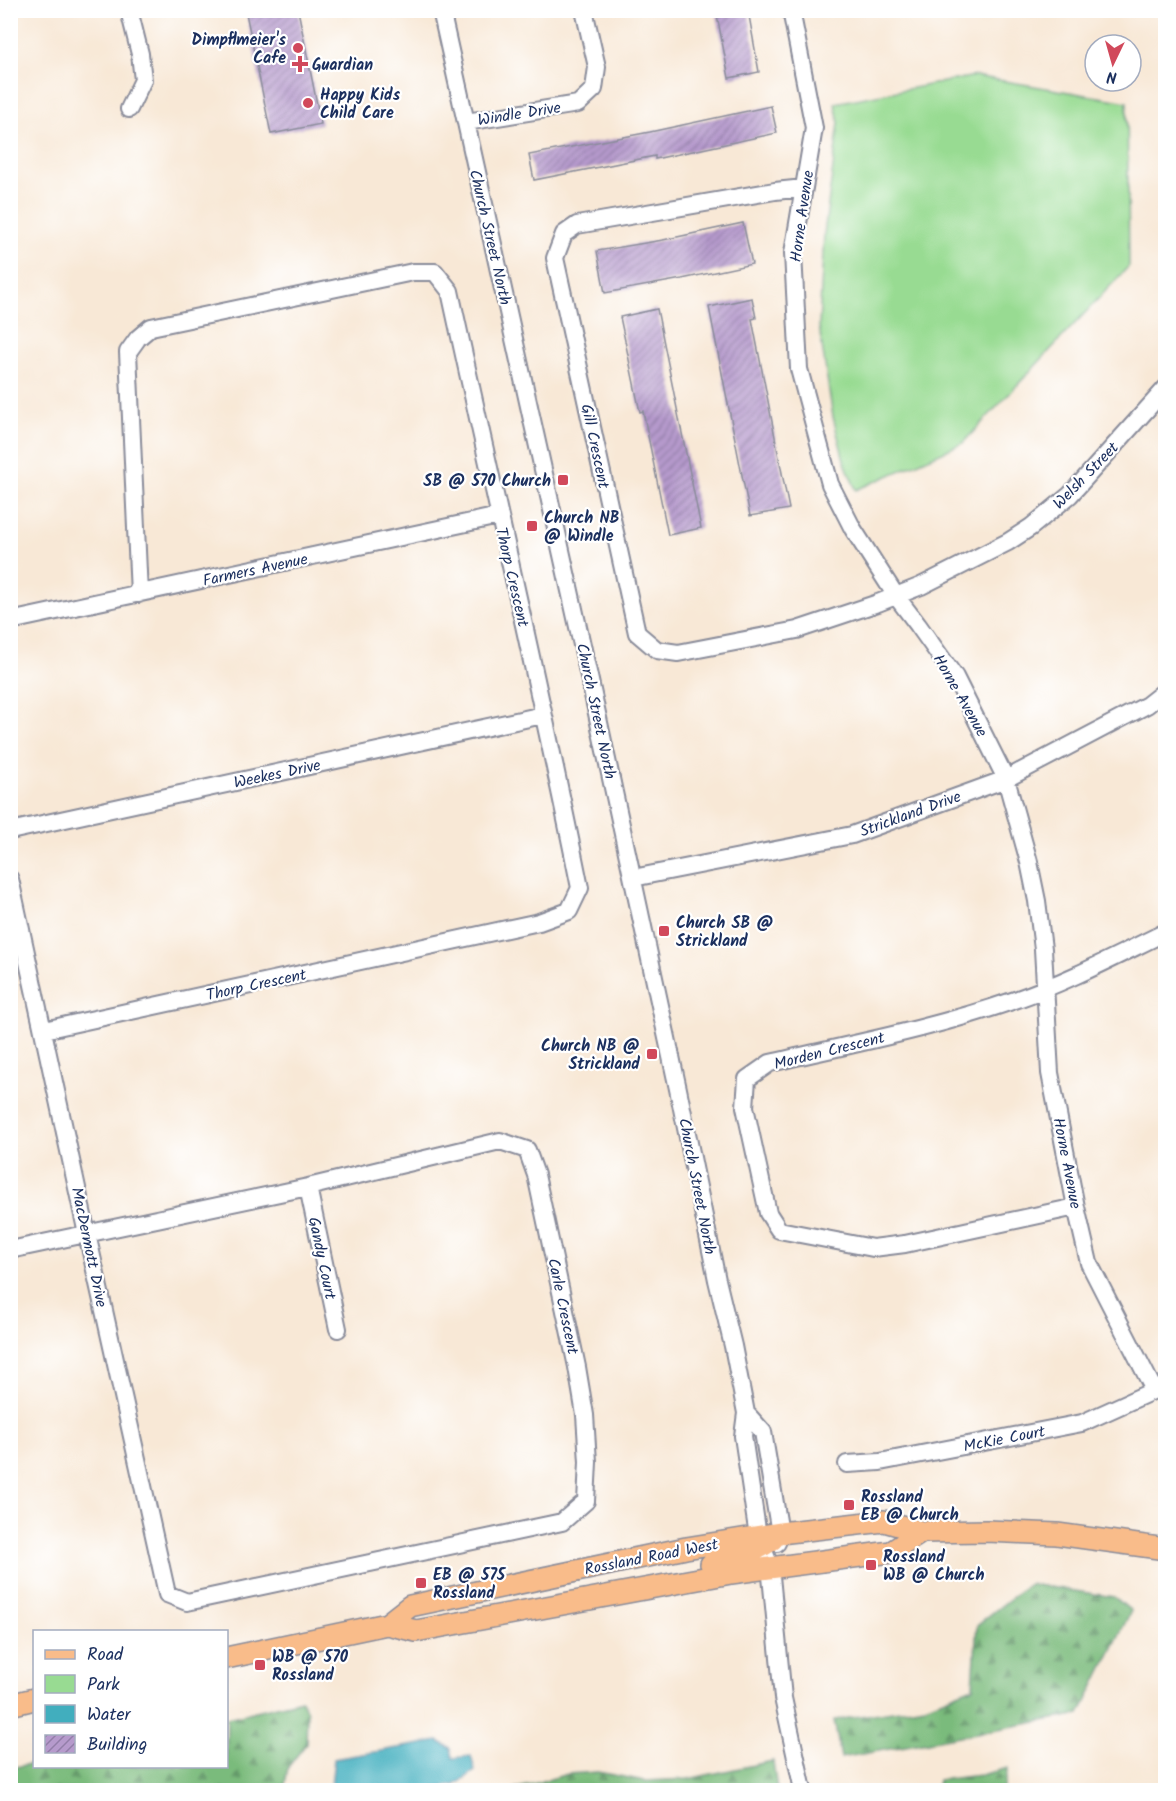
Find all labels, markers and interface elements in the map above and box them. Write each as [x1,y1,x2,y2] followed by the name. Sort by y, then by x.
[192,28,287,71] place label: Dimpflmeier's Cafe
[1083,33,1143,93] north arrow
[291,41,305,55] marker: Dimpflmeier's Cafe
[312,53,373,78] place label: Guardian
[293,57,307,71] marker: Guardian
[1106,64,1118,89] text: N
[320,83,401,126] place label: Happy Kids Child Care
[301,96,315,110] marker: Happy Kids Child Care
[476,96,563,133] street label: Windle Drive
[462,167,517,308] street label: Church Street North
[784,169,821,264] street label: Horne Avenue
[573,402,616,492] street label: Gill Crescent
[1047,436,1126,516] street label: Welsh Street
[423,469,551,494] place label: SB @ 570 Church
[556,473,570,487] marker: SB @ 570 Church
[544,506,620,549] place label: Church NB @ Windle
[525,519,539,533] marker: Church NB @ Windle
[488,525,535,630] street label: Thorp Crescent
[201,547,310,594] street label: Farmers Avenue
[569,641,622,782] street label: Church Street North
[926,649,994,742] street label: Horne Avenue
[232,753,323,796] street label: Weekes Drive
[856,785,965,844] street label: Strickland Drive
[676,911,774,954] place label: Church SB @ Strickland
[657,924,671,938] marker: Church SB @ Strickland
[204,963,309,1008] street label: Thorp Crescent
[771,1025,888,1077] street label: Morden Crescent
[541,1034,640,1077] place label: Church NB @ Strickland
[645,1047,659,1061] marker: Church NB @ Strickland
[1045,1115,1088,1211] street label: Horne Avenue
[671,1116,722,1257] street label: Church Street North
[64,1185,113,1310] street label: MacDermott Drive
[301,1215,343,1303] street label: Gandy Court
[540,1256,585,1358] street label: Carle Crescent
[961,1419,1048,1460] street label: McKie Court
[861,1485,959,1528] place label: Rossland EB @ Church
[842,1498,856,1512] marker: Rossland EB @ Church
[582,1532,721,1583] street label: Rossland Road West
[883,1545,984,1588] place label: Rossland WB @ Church
[864,1558,878,1572] marker: Rossland WB @ Church
[433,1563,507,1606] place label: EB @ 575 Rossland
[414,1576,428,1590] marker: EB @ 575 Rossland
[33,1630,228,1768] legend
[87,1641,124,1670] text: Road
[272,1645,349,1688] place label: WB @ 570 Rossland
[253,1658,267,1672] marker: WB @ 570 Rossland
[87,1671,120,1700] text: Park
[87,1701,132,1730] text: Water
[87,1731,147,1760] text: Building

